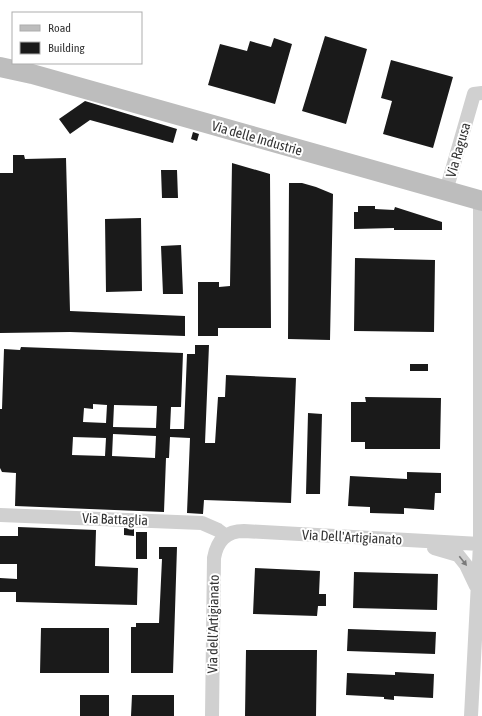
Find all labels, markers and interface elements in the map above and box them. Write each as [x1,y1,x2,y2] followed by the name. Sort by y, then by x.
[12,12,142,64] legend
[48,21,71,35] text: Road
[48,41,86,55] text: Building
[210,117,304,159] street label: Via delle Industrie
[443,121,473,179] street label: Via Ragusa
[82,510,148,528] street label: Via Battaglia
[302,526,402,548] street label: Via Dell'Artigianato
[458,555,467,566] one-way arrow
[204,574,222,674] street label: Via dell'Artigianato

